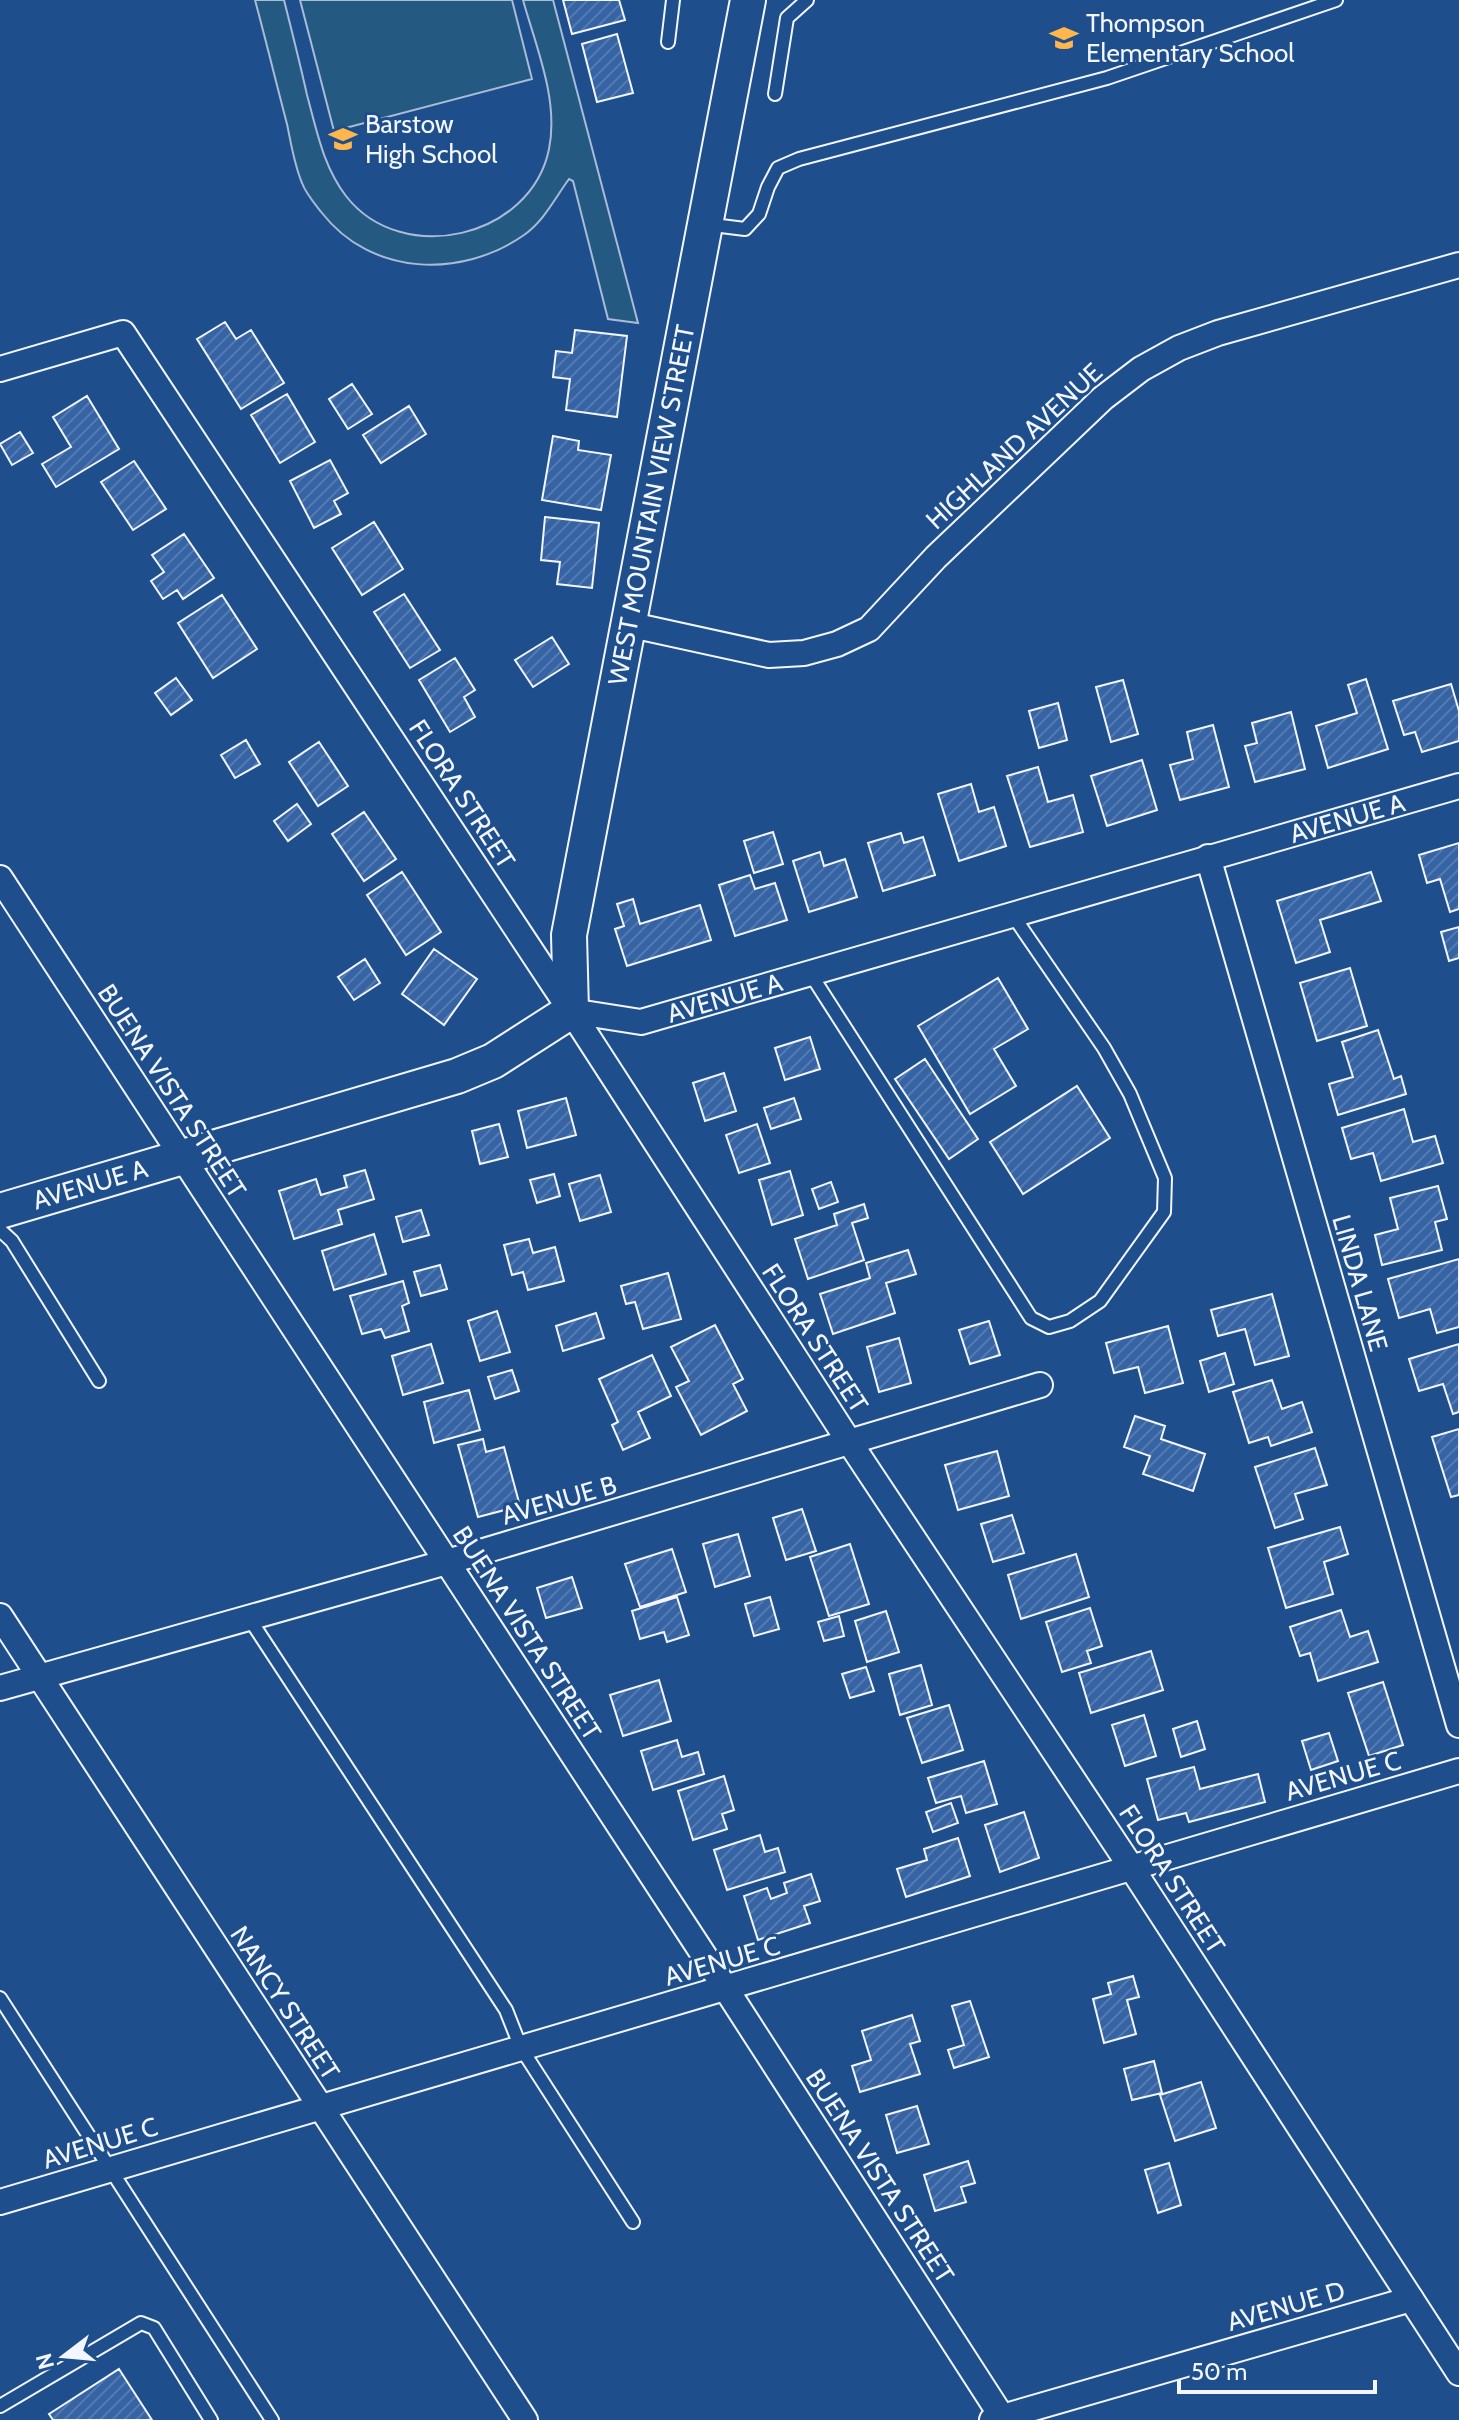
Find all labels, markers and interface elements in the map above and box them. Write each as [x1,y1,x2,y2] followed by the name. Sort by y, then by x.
[1086,7,1294,69] place label: Thompson Elementary School
[1049,23,1079,53] school or university icon: Thompson Elementary School
[365,108,497,170] place label: Barstow High School
[328,124,358,154] school or university icon: Barstow High School
[601,322,701,688] street label: WEST MOUNTAIN VIEW STREET
[919,356,1109,536] street label: HIGHLAND AVENUE
[402,714,522,875] street label: FLORA STREET
[1286,786,1409,850] street label: AVENUE A
[663,966,786,1030] street label: AVENUE A
[91,978,253,1204] street label: BUENA VISTA STREET
[29,1152,151,1216] street label: AVENUE A
[1325,1211,1395,1355] street label: LINDA LANE
[755,1258,875,1419] street label: FLORA STREET
[498,1468,620,1532] street label: AVENUE B
[446,1520,608,1746] street label: BUENA VISTA STREET
[1282,1744,1404,1808] street label: AVENUE C
[1112,1799,1232,1960] street label: FLORA STREET
[223,1920,347,2086] street label: NANCY STREET
[661,1929,783,1993] street label: AVENUE C
[799,2063,961,2289] street label: BUENA VISTA STREET
[39,2110,161,2176] street label: AVENUE C
[1223,2274,1349,2338] street label: AVENUE D
[24,2316,104,2396] north arrow
[1179,2344,1375,2394] scale bar
[30,2350,60,2373] text: N
[1191,2357,1247,2386] text: 50 m

